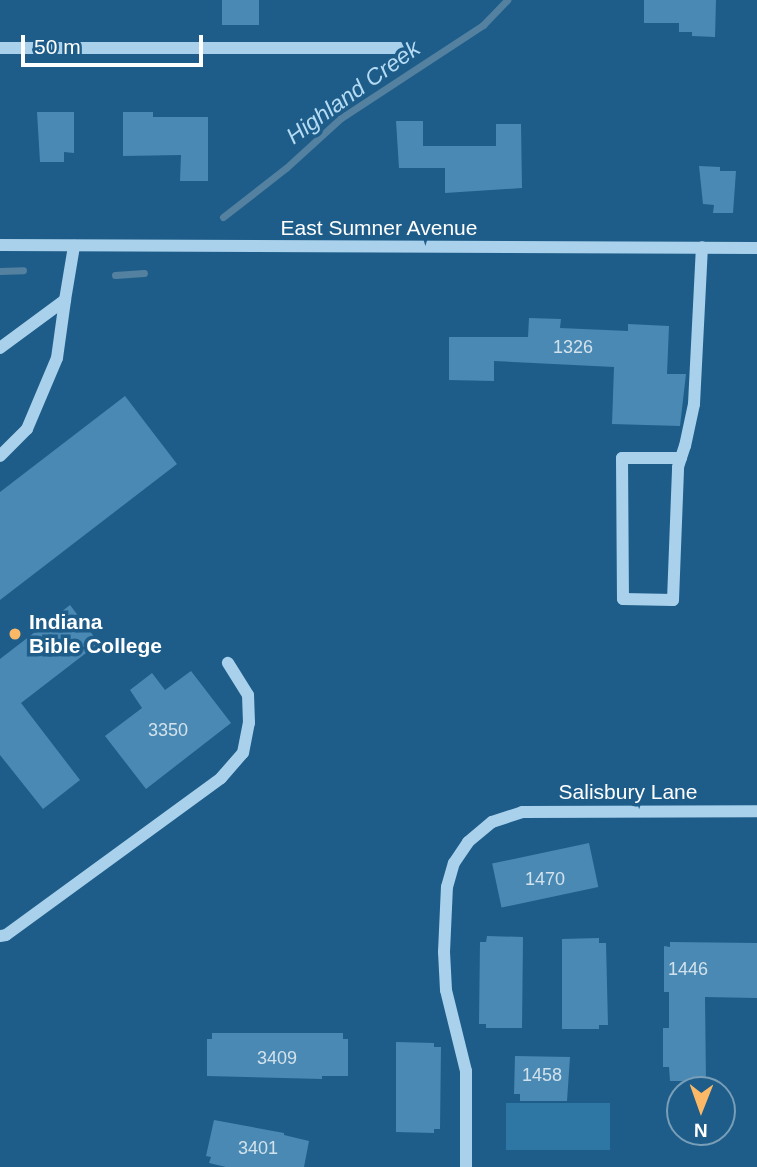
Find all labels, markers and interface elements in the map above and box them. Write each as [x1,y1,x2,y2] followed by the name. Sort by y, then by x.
[24,21,206,65] scale bar
[281,34,425,150] water label: Highland Creek
[34,35,81,58] text: 50 m
[280,215,478,241] street label: East Sumner Avenue
[553,336,593,358] house number: 1326
[29,609,162,659] place label: Indiana Bible College
[7,626,23,642] marker: Indiana Bible College
[148,719,188,741] house number: 3350
[559,779,697,805] street label: Salisbury Lane
[525,868,565,890] house number: 1470
[668,958,708,980] house number: 1446
[257,1047,297,1069] house number: 3409
[522,1064,562,1086] house number: 1458
[666,1076,736,1146] north arrow
[694,1120,708,1141] text: N
[238,1137,278,1159] house number: 3401

